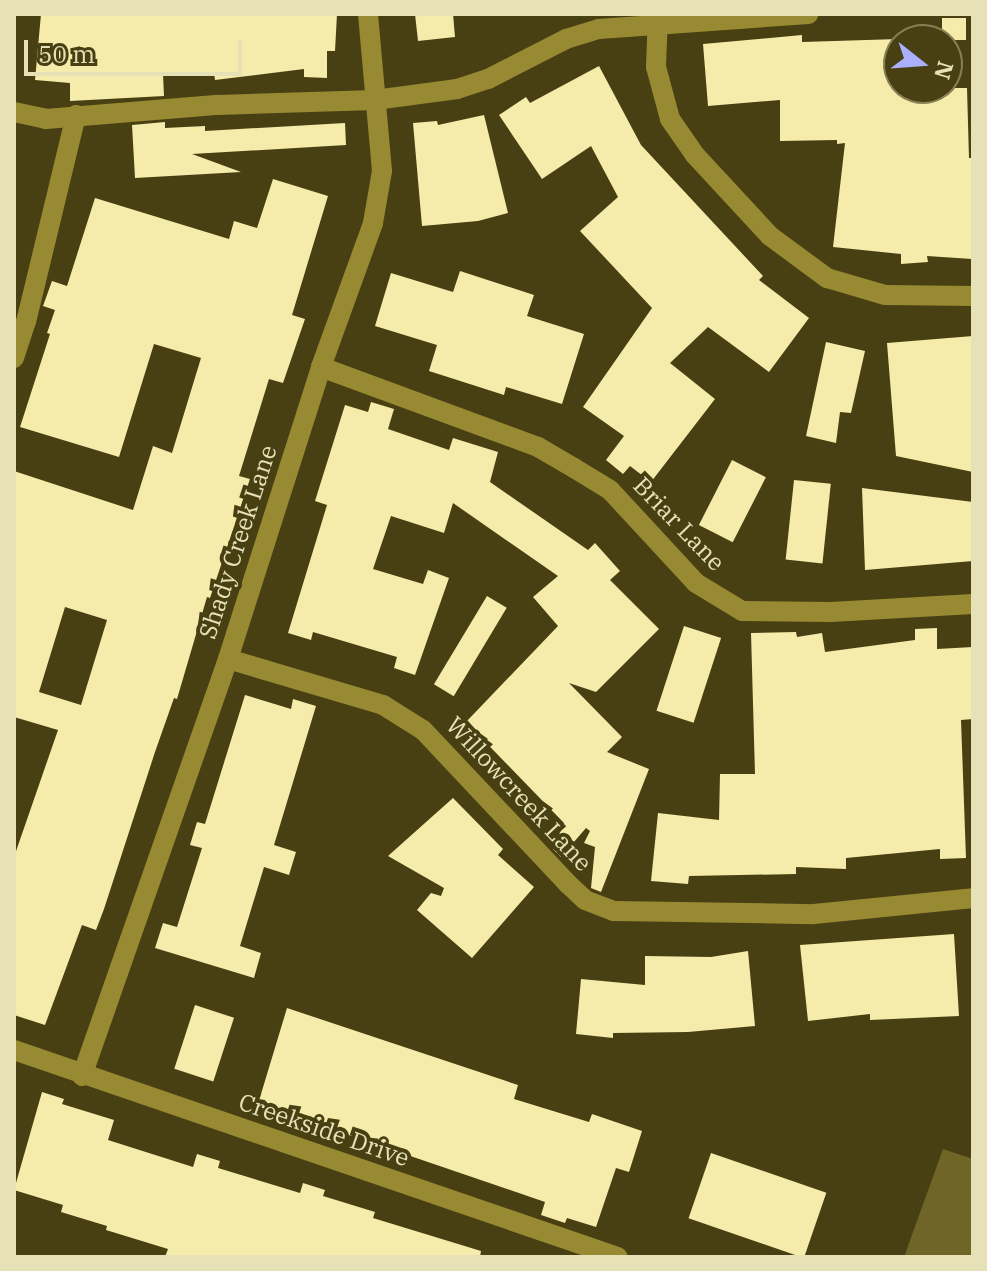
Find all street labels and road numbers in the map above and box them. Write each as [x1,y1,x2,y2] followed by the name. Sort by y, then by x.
[193,442,283,642] street label: Shady Creek Lane
[627,471,731,577] street label: Briar Lane
[440,711,598,877] street label: Willowcreek Lane
[235,1087,413,1173] street label: Creekside Drive

